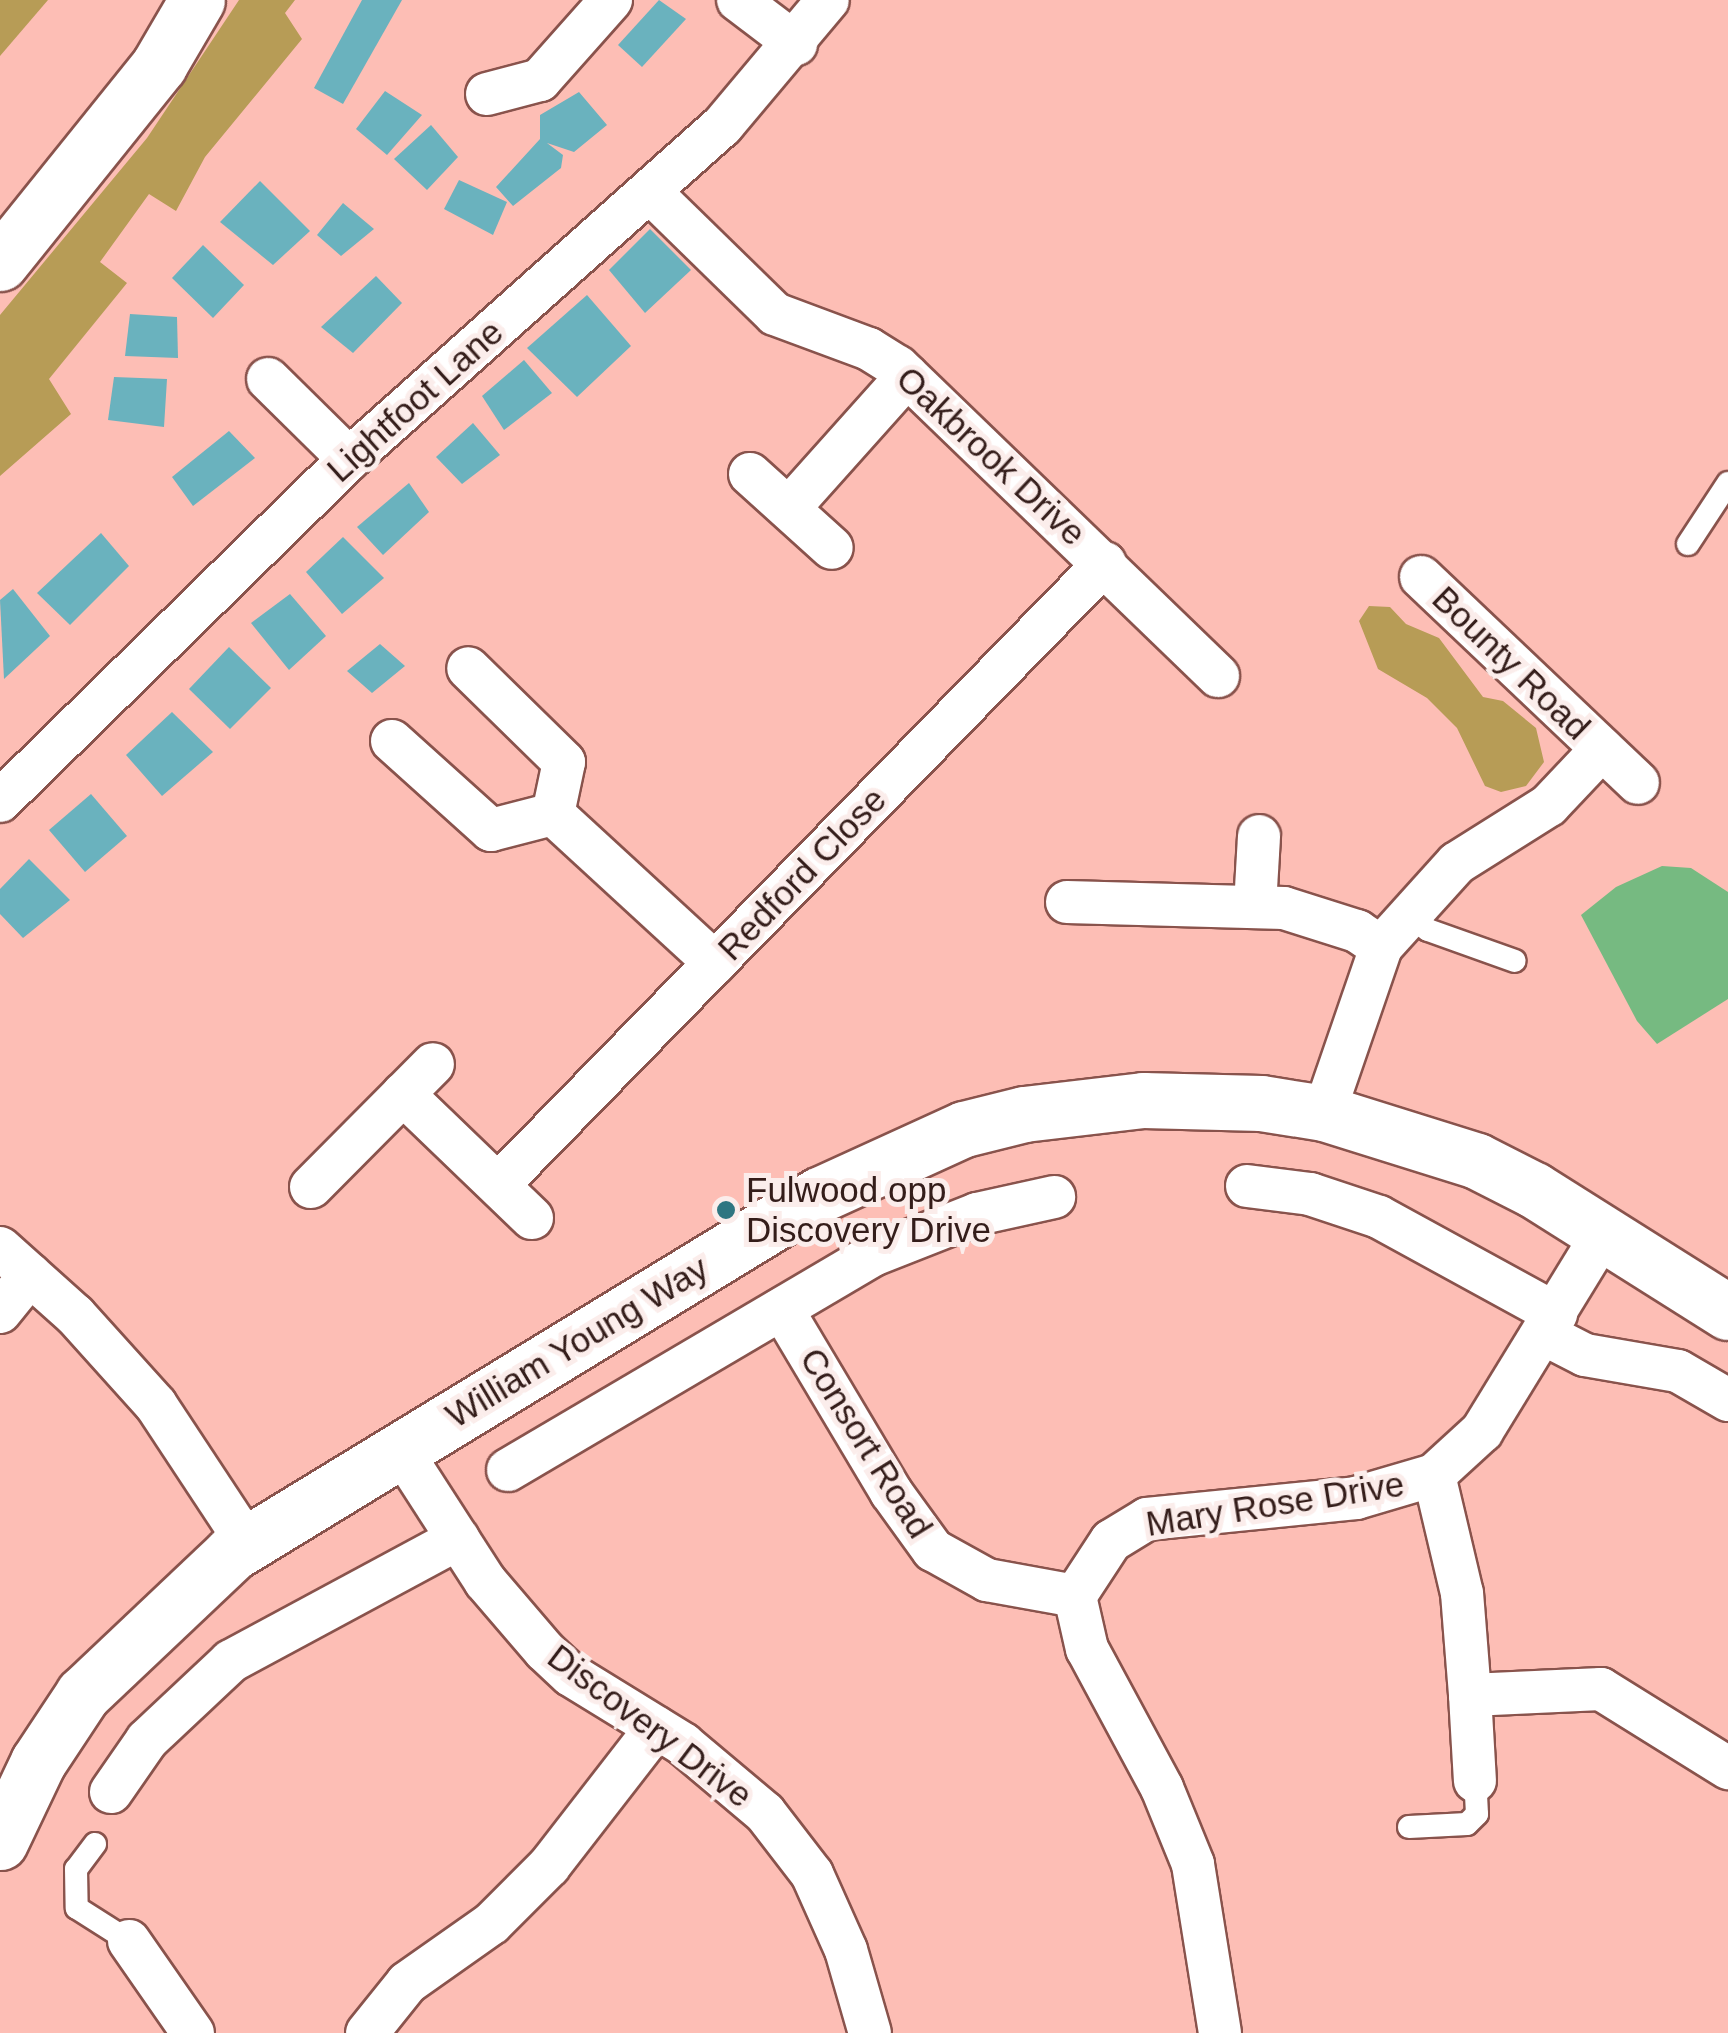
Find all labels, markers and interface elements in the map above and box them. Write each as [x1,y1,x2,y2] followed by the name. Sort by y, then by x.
[319,311,511,491] street label: Lightfoot Lane
[888,358,1094,554] street label: Oakbrook Drive
[1424,578,1598,748] street label: Bounty Road
[709,779,895,969] street label: Redford Close
[746,1169,991,1251] place label: Fulwood opp Discovery Drive
[715,1199,737,1221] marker: Fulwood opp Discovery Drive
[438,1247,716,1437] street label: William Young Way
[791,1340,941,1546] street label: Consort Road
[1143,1463,1407,1545] street label: Mary Rose Drive
[540,1635,760,1817] street label: Discovery Drive

